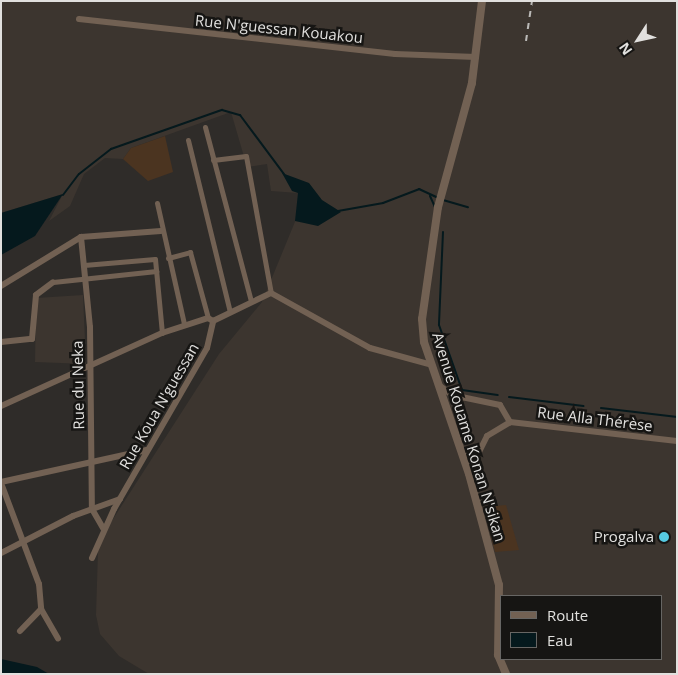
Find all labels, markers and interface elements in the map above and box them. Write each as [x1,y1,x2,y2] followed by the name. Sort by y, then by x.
[194,11,364,47] street label: Rue N'guessan Kouakou
[613,15,663,65] north arrow
[614,39,636,59] text: N
[429,330,509,544] street label: Avenue Kouame Konan N'sikan
[68,340,88,430] street label: Rue du Neka
[116,340,202,472] street label: Rue Koua N'guessan
[536,403,654,435] street label: Rue Alla Thérèse
[594,528,654,546] place label: Progalva
[658,531,670,543] marker: Progalva
[500,595,663,660] legend
[547,605,588,625] text: Route
[547,630,573,650] text: Eau

